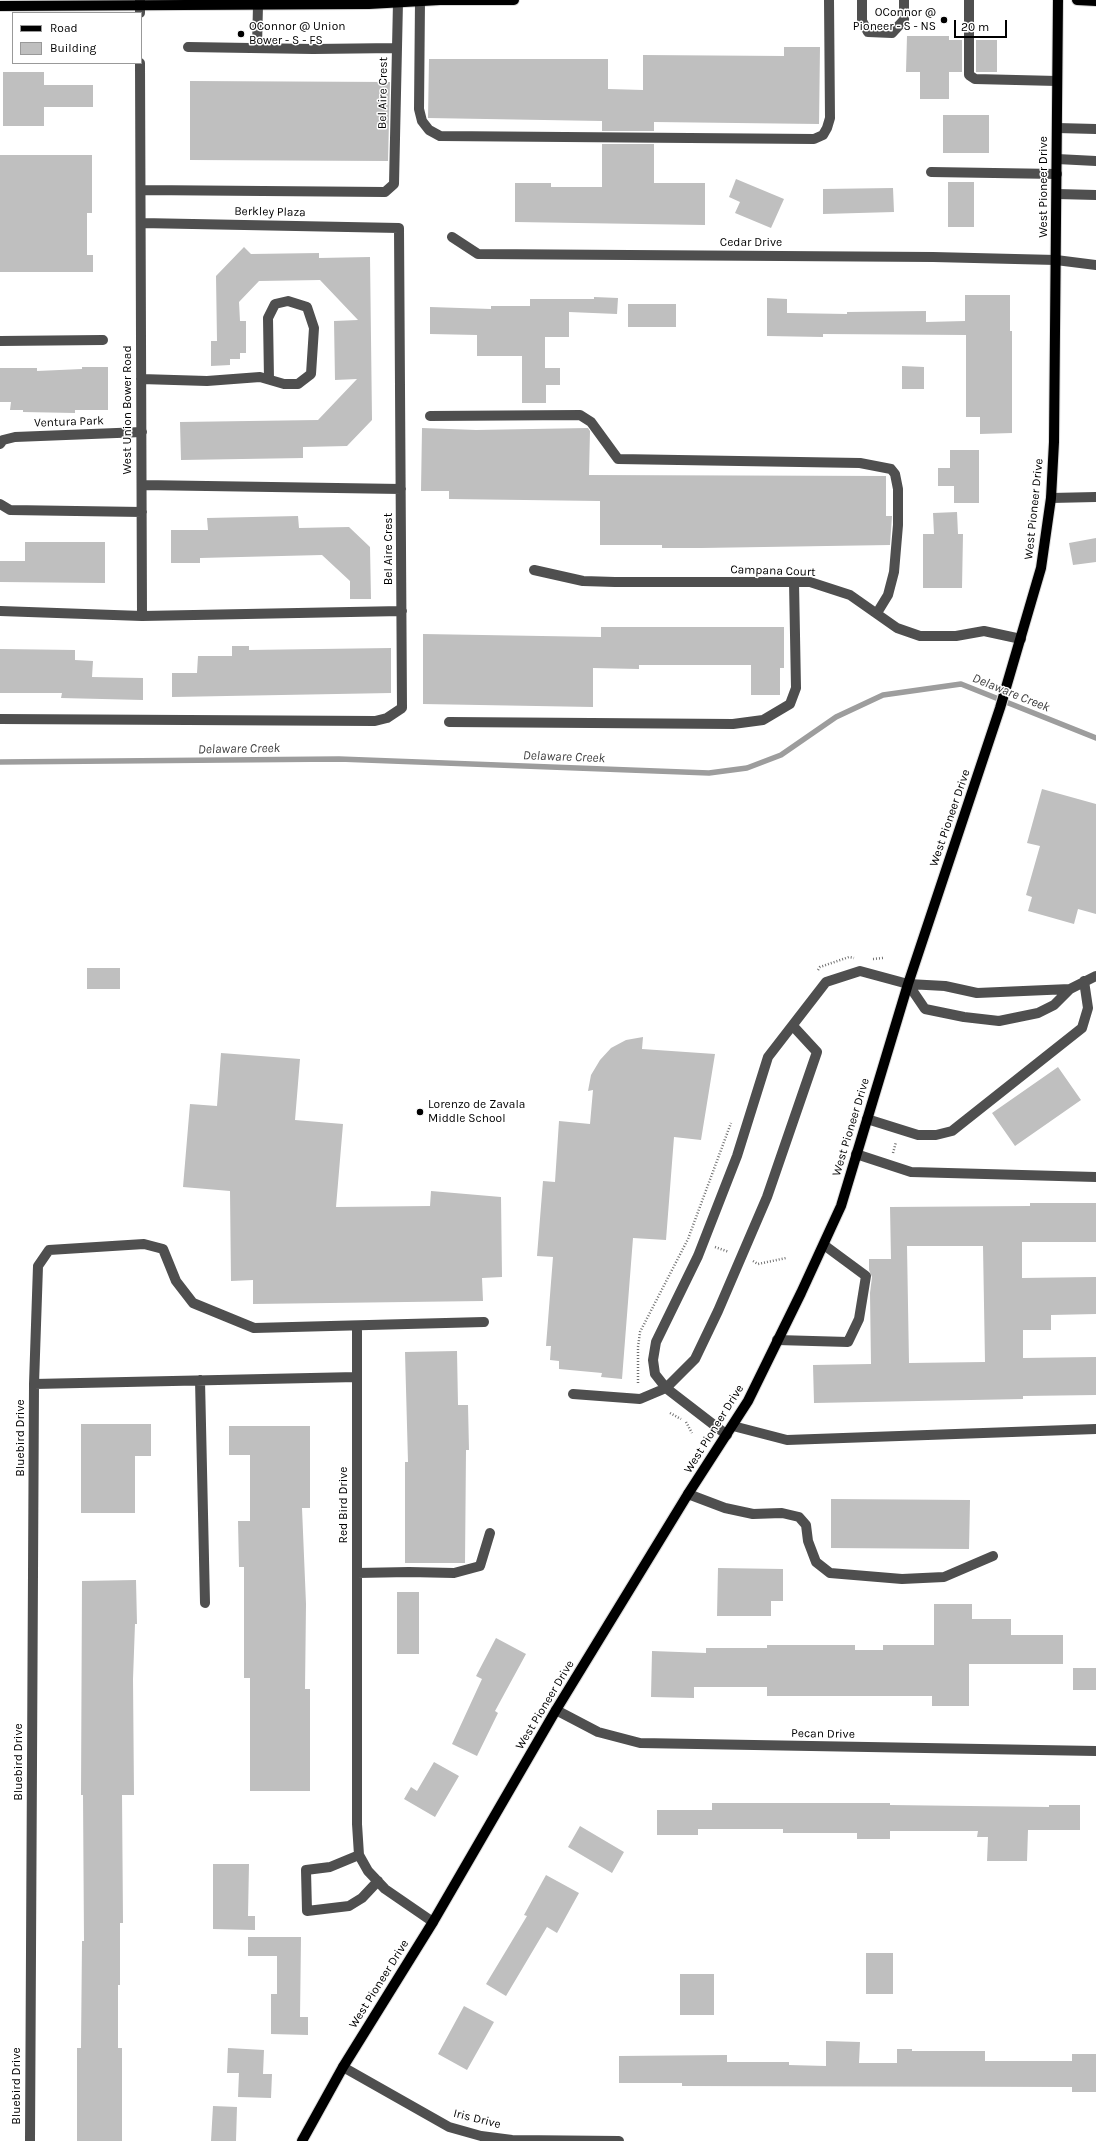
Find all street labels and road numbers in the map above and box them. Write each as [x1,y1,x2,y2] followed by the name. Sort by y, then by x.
[375,57,391,129] street label: Bel Aire Crest
[1037,136,1051,238] street label: West Pioneer Drive
[234,204,306,220] street label: Berkley Plaza
[720,236,782,250] street label: Cedar Drive
[121,345,135,475] street label: West Union Bower Road
[34,414,104,430] street label: Ventura Park
[1022,458,1046,560] street label: West Pioneer Drive
[382,513,396,585] street label: Bel Aire Crest
[730,562,816,580] street label: Campana Court
[927,768,973,868] street label: West Pioneer Drive
[829,1076,873,1178] street label: West Pioneer Drive
[681,1382,747,1476] street label: West Pioneer Drive
[14,1399,28,1477] street label: Bluebird Drive
[337,1467,351,1543] street label: Red Bird Drive
[513,1658,577,1752] street label: West Pioneer Drive
[12,1723,26,1801] street label: Bluebird Drive
[791,1726,855,1742] street label: Pecan Drive
[346,1937,412,2031] street label: West Pioneer Drive
[10,2047,24,2125] street label: Bluebird Drive
[452,2106,502,2132] street label: Iris Drive

